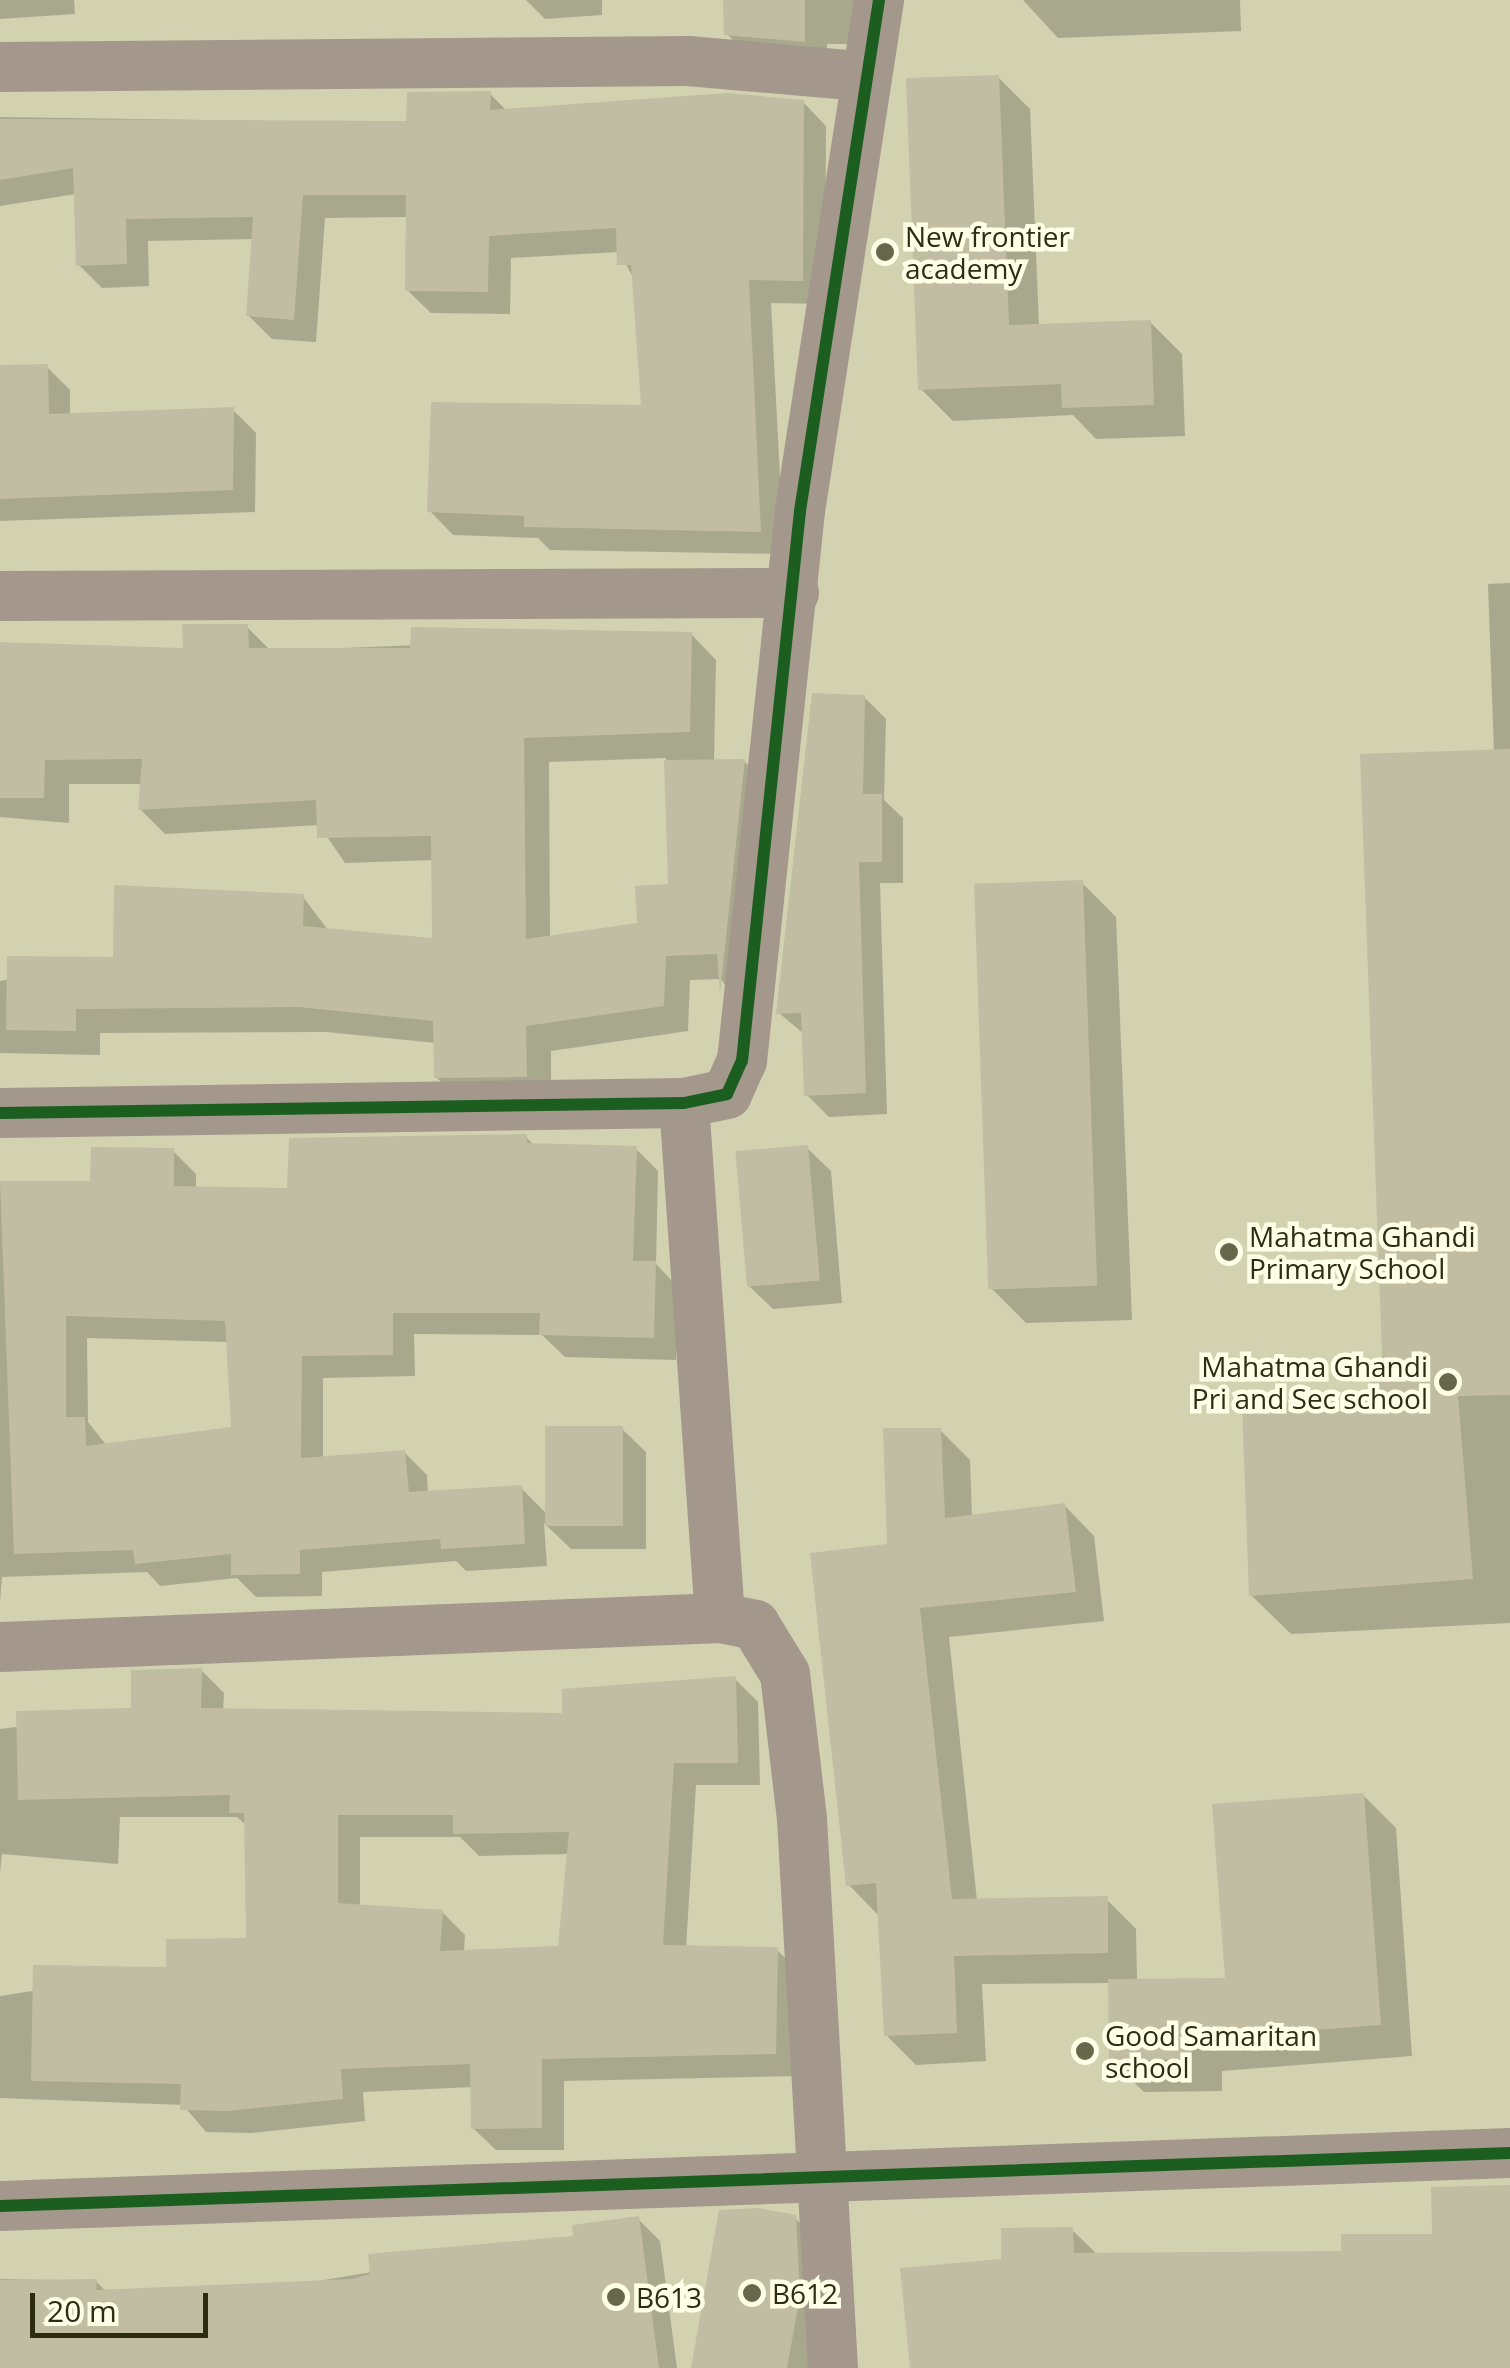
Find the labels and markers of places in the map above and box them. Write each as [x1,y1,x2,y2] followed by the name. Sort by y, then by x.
[905,219,1070,285] place label: New frontier academy
[874,241,896,263] marker: New frontier academy
[1249,1219,1476,1285] place label: Mahatma Ghandi Primary School
[1218,1241,1240,1263] marker: Mahatma Ghandi Primary School
[1192,1349,1428,1415] place label: Mahatma Ghandi Pri and Sec school
[1437,1371,1459,1393] marker: Mahatma Ghandi Pri and Sec school
[1105,2018,1317,2084] place label: Good Samaritan school
[1074,2040,1096,2062] marker: Good Samaritan school
[772,2276,838,2310] place label: B612
[636,2280,702,2314] place label: B613
[741,2282,763,2304] marker: B612
[605,2286,627,2308] marker: B613

